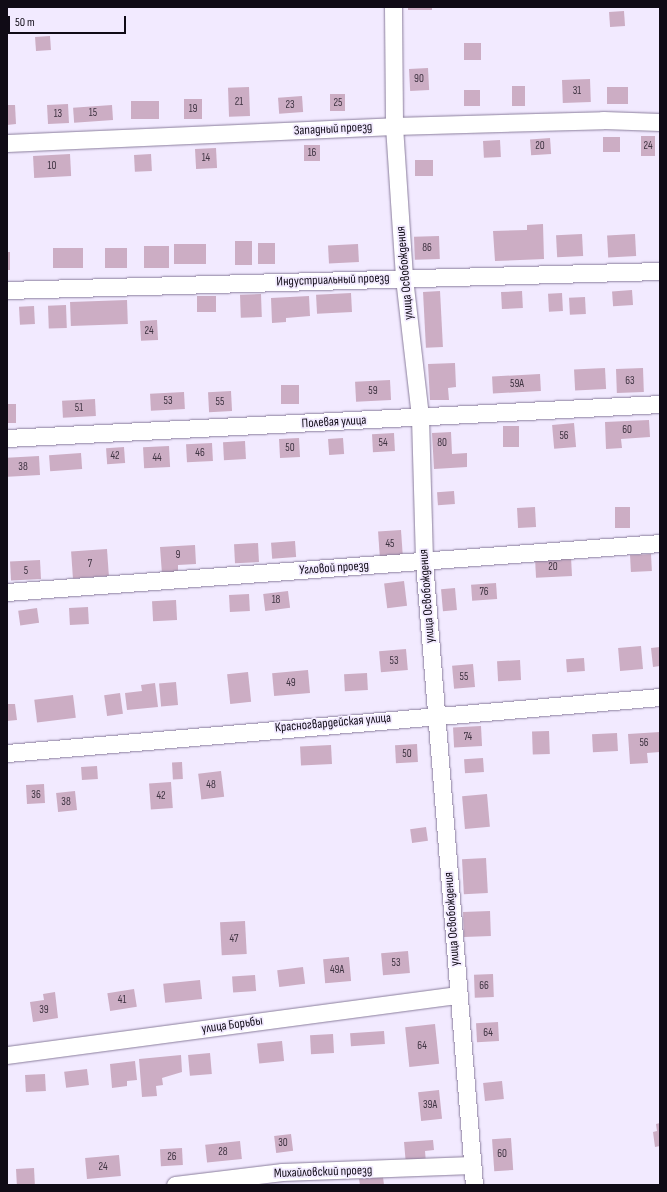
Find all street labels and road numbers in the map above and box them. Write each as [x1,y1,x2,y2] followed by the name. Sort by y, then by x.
[293,119,373,139] street label: Западный проезд
[393,225,417,321] street label: улица Освобождения
[276,270,390,290] street label: Индустриальный проезд
[301,413,367,431] street label: Полевая улица
[416,548,438,644] street label: улица Освобождения
[299,558,369,578] street label: Угловой проезд
[274,710,392,736] street label: Красногвардейская улица
[441,871,463,967] street label: улица Освобождения
[200,1013,264,1037] street label: улица Борьбы
[274,1162,372,1182] street label: Михайловский проезд

